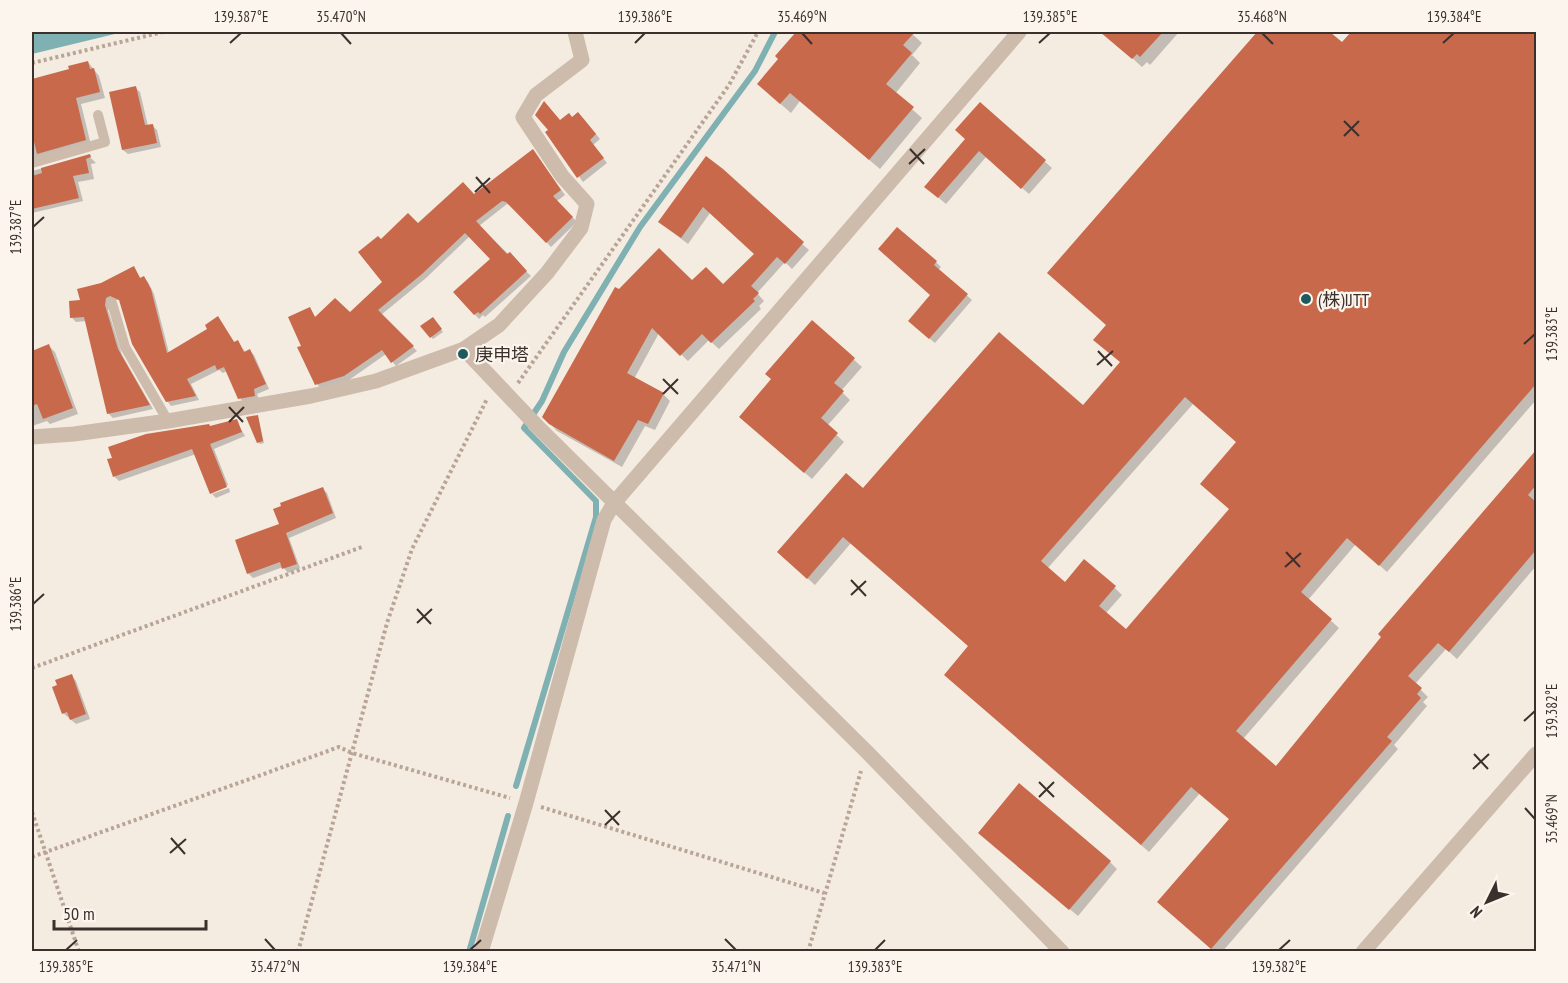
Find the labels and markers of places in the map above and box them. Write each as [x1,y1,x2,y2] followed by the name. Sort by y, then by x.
[1318,288,1369,311] place label: (株)IJTT
[1299,292,1313,306] marker: (株)IJTT
[475,343,529,366] place label: 庚申塔
[456,347,470,361] marker: 庚申塔

